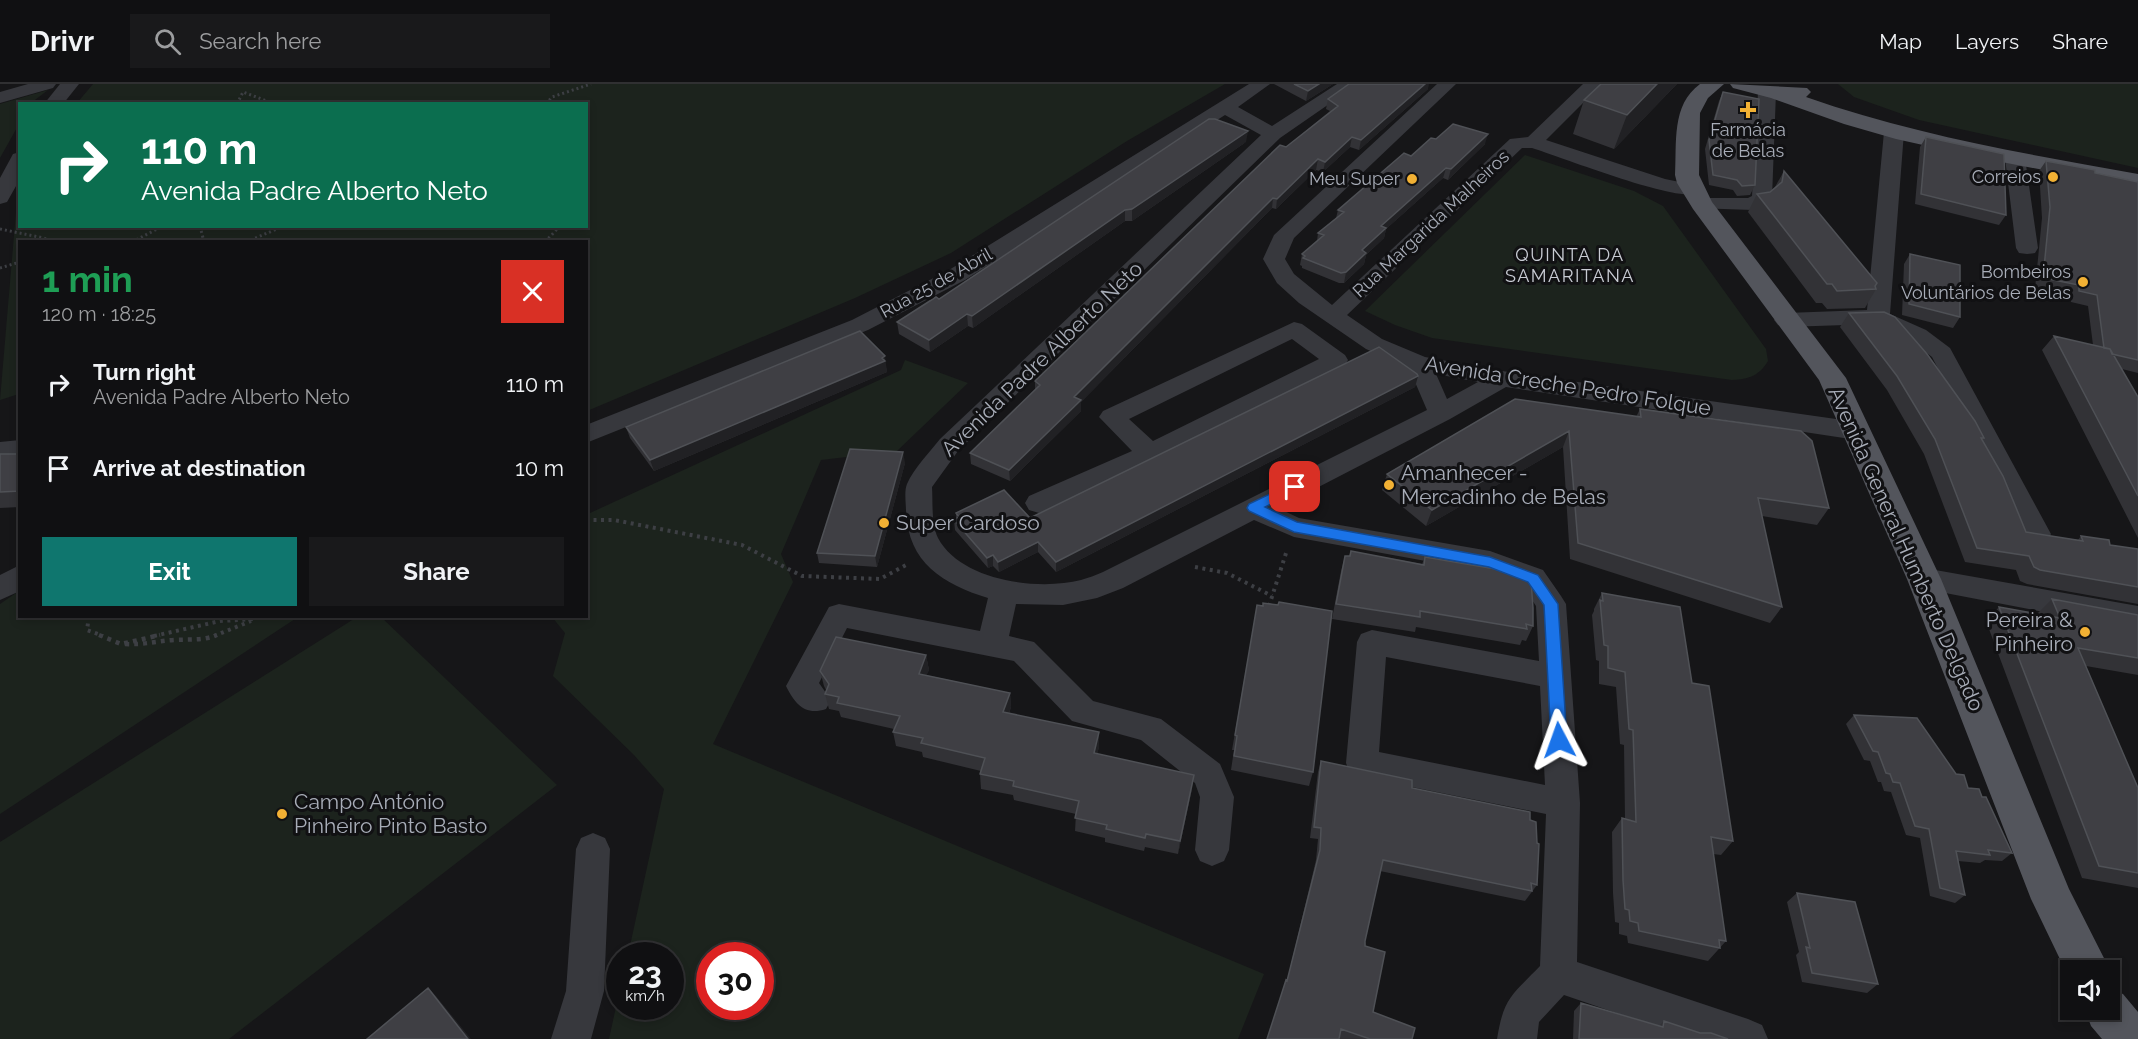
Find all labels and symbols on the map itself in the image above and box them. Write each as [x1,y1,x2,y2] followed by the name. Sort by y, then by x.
[1741,103,1755,117] marker: Farmácia de Belas
[1710,119,1786,161] place label: Farmácia de Belas
[1348,146,1513,302] street label: Rua Margarida Malheiros
[1972,166,2041,187] place label: Correios
[1309,168,1401,189] place label: Meu Super
[2046,170,2060,184] marker: Correios
[1405,172,1419,186] marker: Meu Super
[876,243,995,322] street label: Rua 25 de Abril
[1505,244,1635,286] district label: QUINTA DA SAMARITANA
[936,256,1147,461] street label: Avenida Padre Alberto Neto
[1901,261,2071,303] place label: Bombeiros Voluntários de Belas
[2076,275,2090,289] marker: Bombeiros Voluntários de Belas
[1423,351,1713,420] street label: Avenida Creche Pedro Folque
[1823,383,1989,715] street label: Avenida General Humberto Delgado
[1401,460,1606,509] place label: Amanhecer - Mercadinho de Belas
[1269,461,1320,512] pin
[1382,478,1396,492] marker: Amanhecer - Mercadinho de Belas
[896,510,1040,535] place label: Super Cardoso
[877,516,891,530] marker: Super Cardoso
[1986,607,2073,656] place label: Pereira & Pinheiro
[2078,625,2092,639] marker: Pereira & Pinheiro
[1527,708,1591,772] position arrow
[294,789,487,838] place label: Campo António Pinheiro Pinto Basto
[275,807,289,821] marker: Campo António Pinheiro Pinto Basto
[696,942,774,1020] speed limit sign: 30

